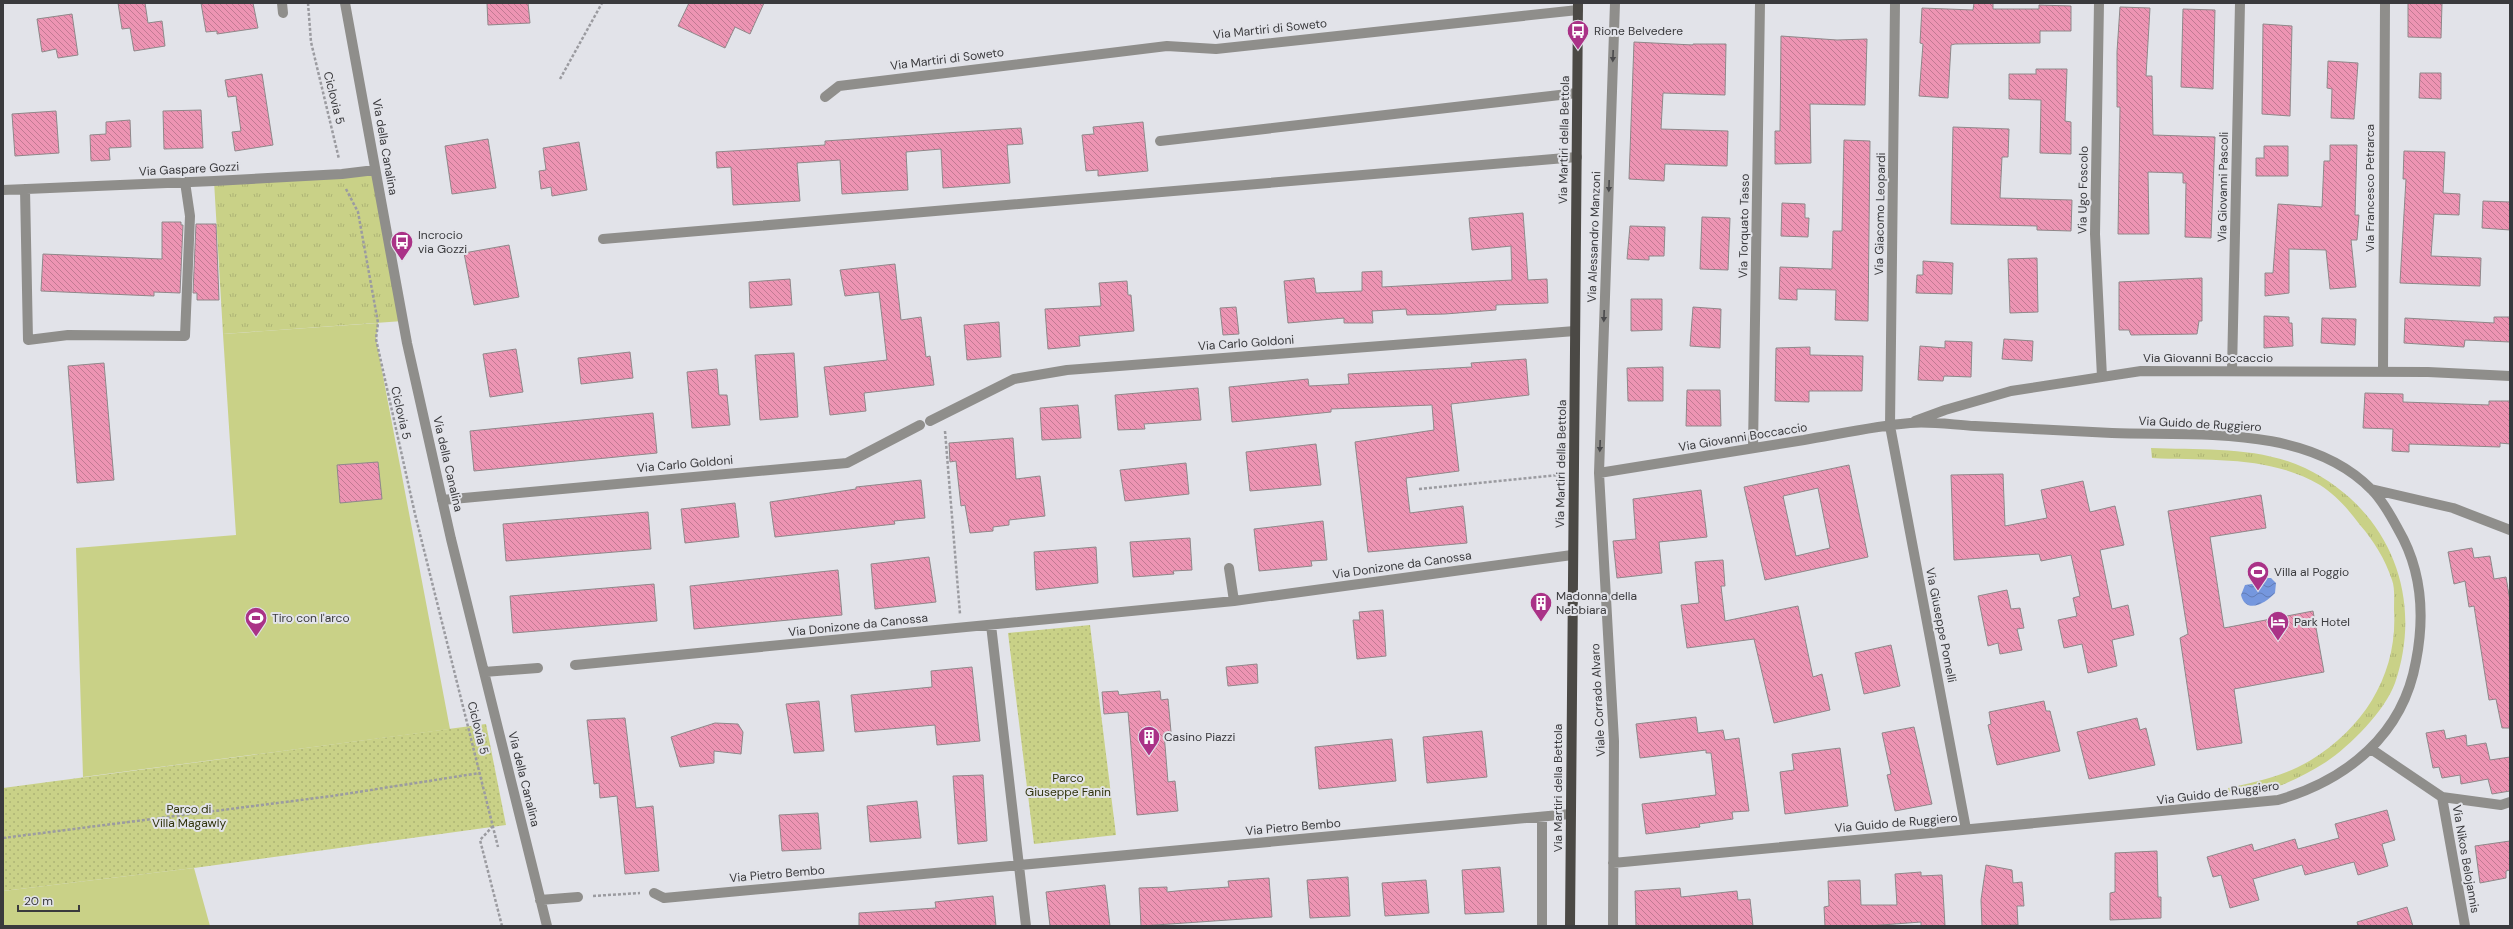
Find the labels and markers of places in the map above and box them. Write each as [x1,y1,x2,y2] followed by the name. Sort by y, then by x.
[1565,18,1591,51] bus stop icon: Rione Belvedere
[1594,23,1683,39] place label: Rione Belvedere
[418,227,467,257] place label: Incrocio via Gozzi
[389,229,415,262] bus stop icon: Incrocio via Gozzi
[2245,559,2271,592] sports icon: Villa al Poggio
[2274,564,2349,580] place label: Villa al Poggio
[1556,588,1637,618] place label: Madonna della Nebbiara
[1528,590,1554,623] building icon: Madonna della Nebbiara
[243,605,269,638] sports icon: Tiro con l'arco
[2265,609,2291,642] hotel icon: Park Hotel
[272,610,350,626] place label: Tiro con l'arco
[2294,614,2350,630] place label: Park Hotel
[1136,724,1162,757] building icon: Casino Piazzi
[1164,729,1236,745] place label: Casino Piazzi

